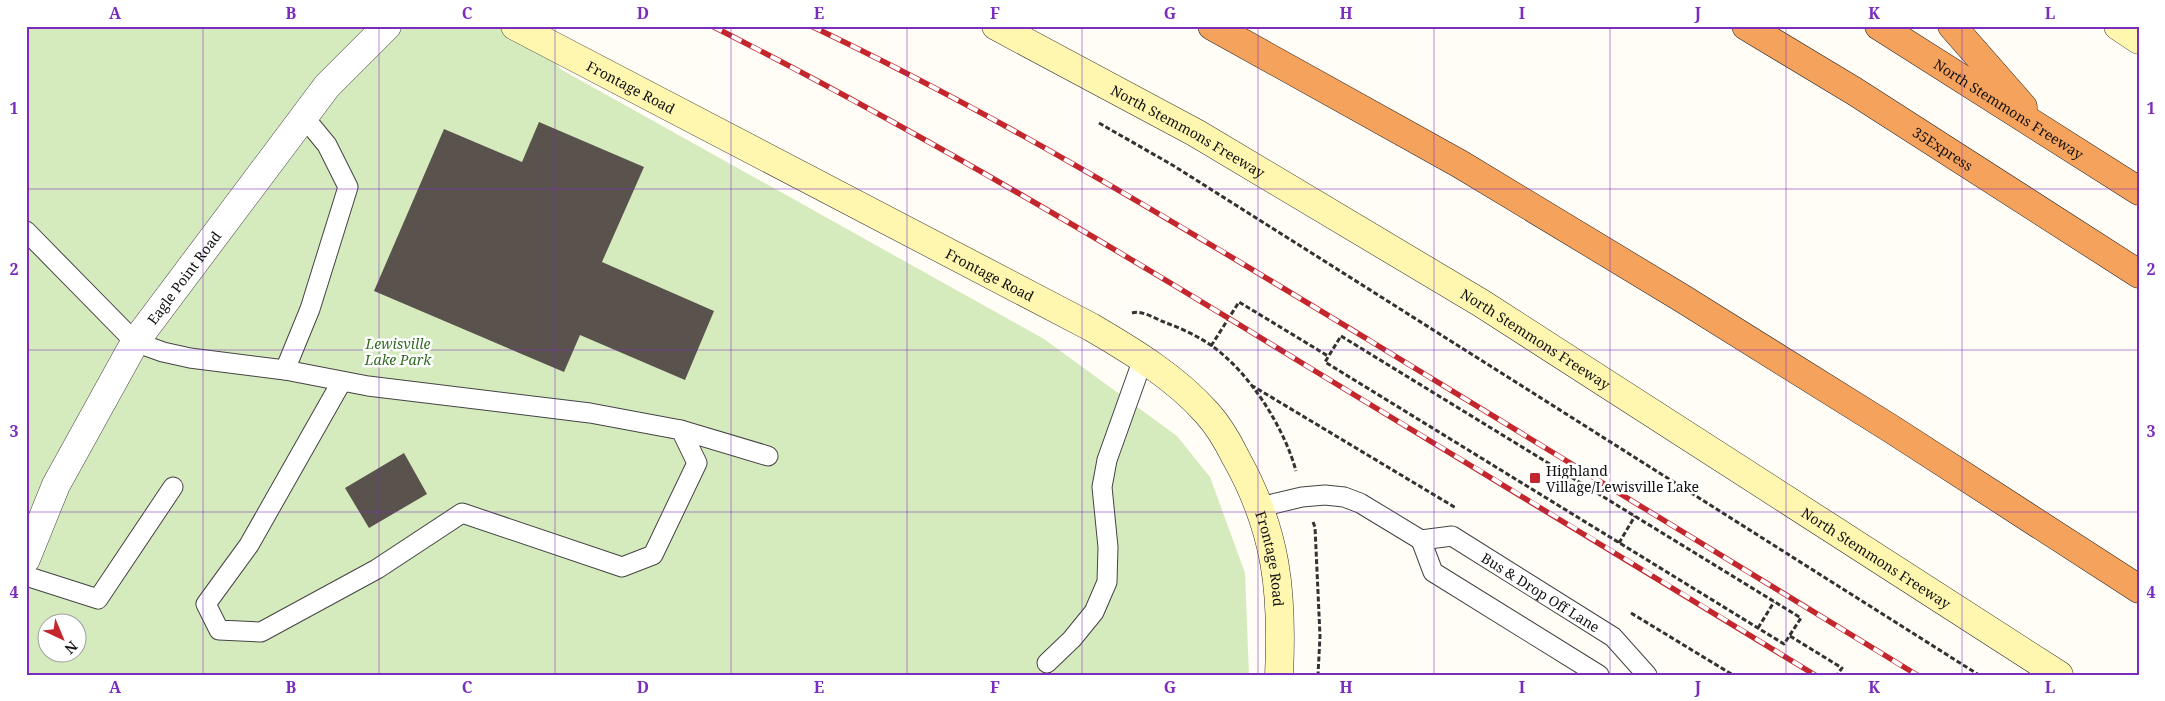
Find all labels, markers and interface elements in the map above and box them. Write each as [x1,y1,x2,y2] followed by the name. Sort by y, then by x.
[109,2,122,24] text: A
[286,2,297,24] text: B
[462,2,473,24] text: C
[637,2,649,24] text: D
[814,2,824,24] text: E
[990,2,1000,24] text: F
[1164,2,1176,24] text: G
[1339,2,1353,24] text: H
[1519,2,1525,24] text: I
[1694,2,1702,24] text: J
[1868,2,1880,24] text: K
[2045,2,2055,24] text: L
[1931,54,2088,163] street label: North Stemmons Freeway
[584,56,679,118] street label: Frontage Road
[1108,80,1269,182] street label: North Stemmons Freeway
[9,97,19,119] text: 1
[2146,97,2156,119] text: 1
[1909,122,1977,175] street label: 35Express
[142,227,225,328] street label: Eagle Point Road
[943,243,1038,305] street label: Frontage Road
[9,258,19,280] text: 2
[2146,258,2156,280] text: 2
[1458,284,1614,393] street label: North Stemmons Freeway
[364,334,432,369] park label: Lewisville Lake Park
[9,420,19,442] text: 3
[2146,420,2156,442] text: 3
[1546,461,1699,496] place label: Highland Village/Lewisville Lake
[1528,471,1542,485] marker: Highland Village/Lewisville Lake
[1798,502,1955,613] street label: North Stemmons Freeway
[1252,508,1289,607] street label: Frontage Road
[1478,548,1604,636] street label: Bus & Drop Off Lane
[9,581,19,603] text: 4
[2146,581,2156,603] text: 4
[38,614,88,664] north arrow
[61,637,82,658] text: N
[109,676,122,698] text: A
[286,676,297,698] text: B
[462,676,473,698] text: C
[637,676,649,698] text: D
[814,676,824,698] text: E
[990,676,1000,698] text: F
[1164,676,1176,698] text: G
[1339,676,1353,698] text: H
[1519,676,1525,698] text: I
[1694,676,1702,698] text: J
[1868,676,1880,698] text: K
[2045,676,2055,698] text: L

